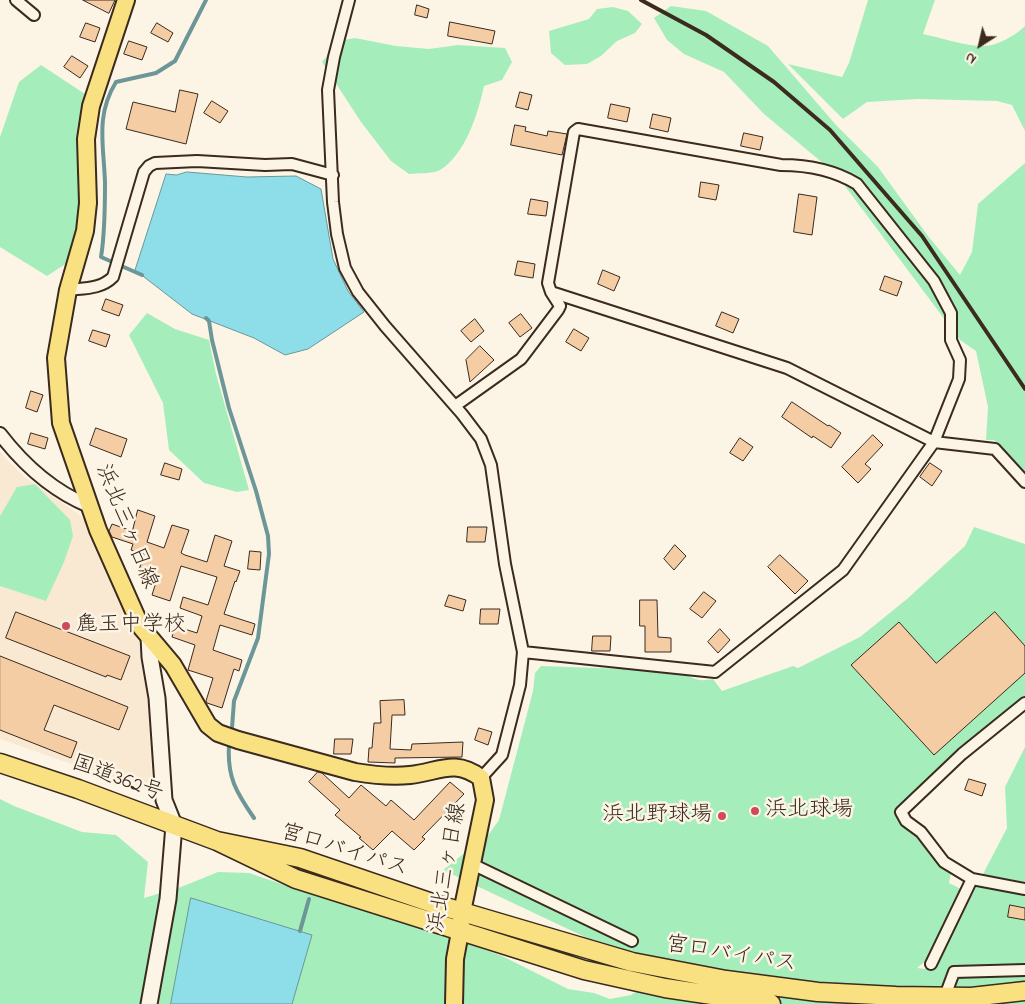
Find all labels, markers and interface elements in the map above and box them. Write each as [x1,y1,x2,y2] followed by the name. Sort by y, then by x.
[955,20,1005,70] north arrow
[961,46,981,69] text: N
[88,461,162,593] street label: 浜北三ヶ日線
[76,613,186,639] place label: 麁玉中学校
[60,620,72,632] marker: 麁玉中学校
[68,751,166,809] street label: 国道362号
[765,798,853,824] place label: 浜北球場
[425,801,473,935] street label: 浜北三ヶ日線
[602,803,712,829] place label: 浜北野球場
[749,805,761,817] marker: 浜北球場
[716,810,728,822] marker: 浜北野球場
[277,820,411,884] street label: 宮口バイパス
[664,933,798,979] street label: 宮口バイパス

